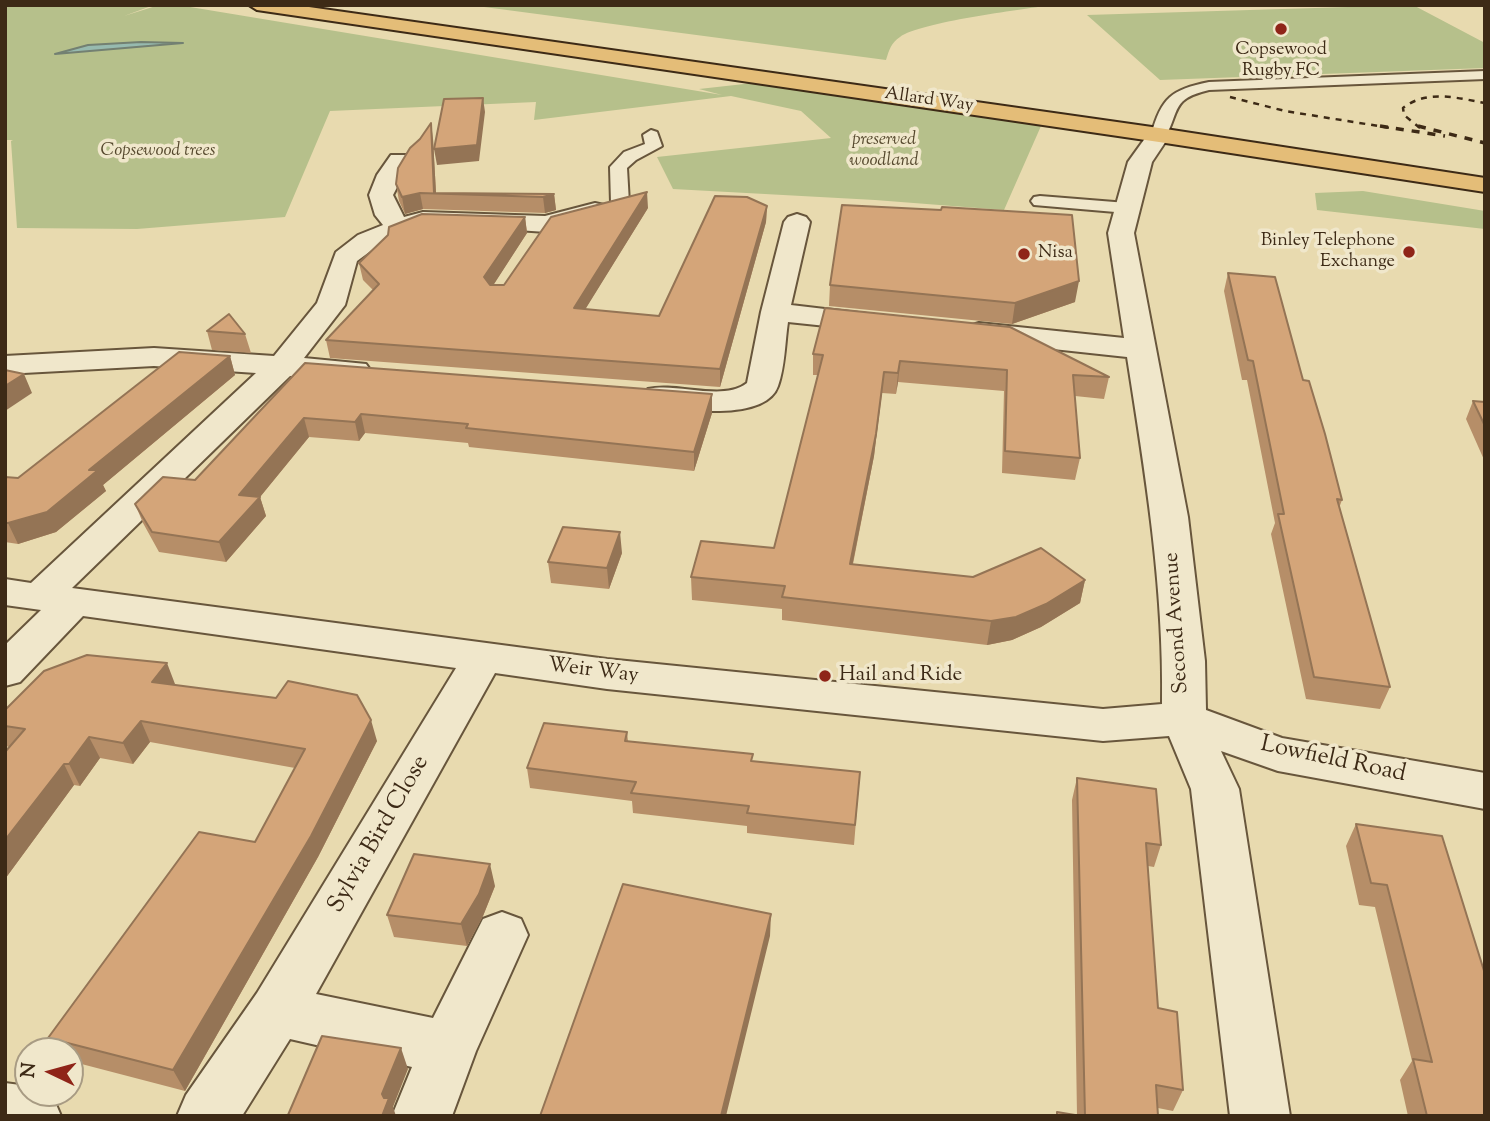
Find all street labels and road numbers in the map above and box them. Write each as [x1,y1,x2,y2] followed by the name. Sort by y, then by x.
[883,84,975,118] street label: Allard Way
[1160,551,1196,695] street label: Second Avenue
[546,654,640,690] street label: Weir Way
[1258,732,1408,790] street label: Lowfield Road
[323,751,437,919] street label: Sylvia Bird Close

